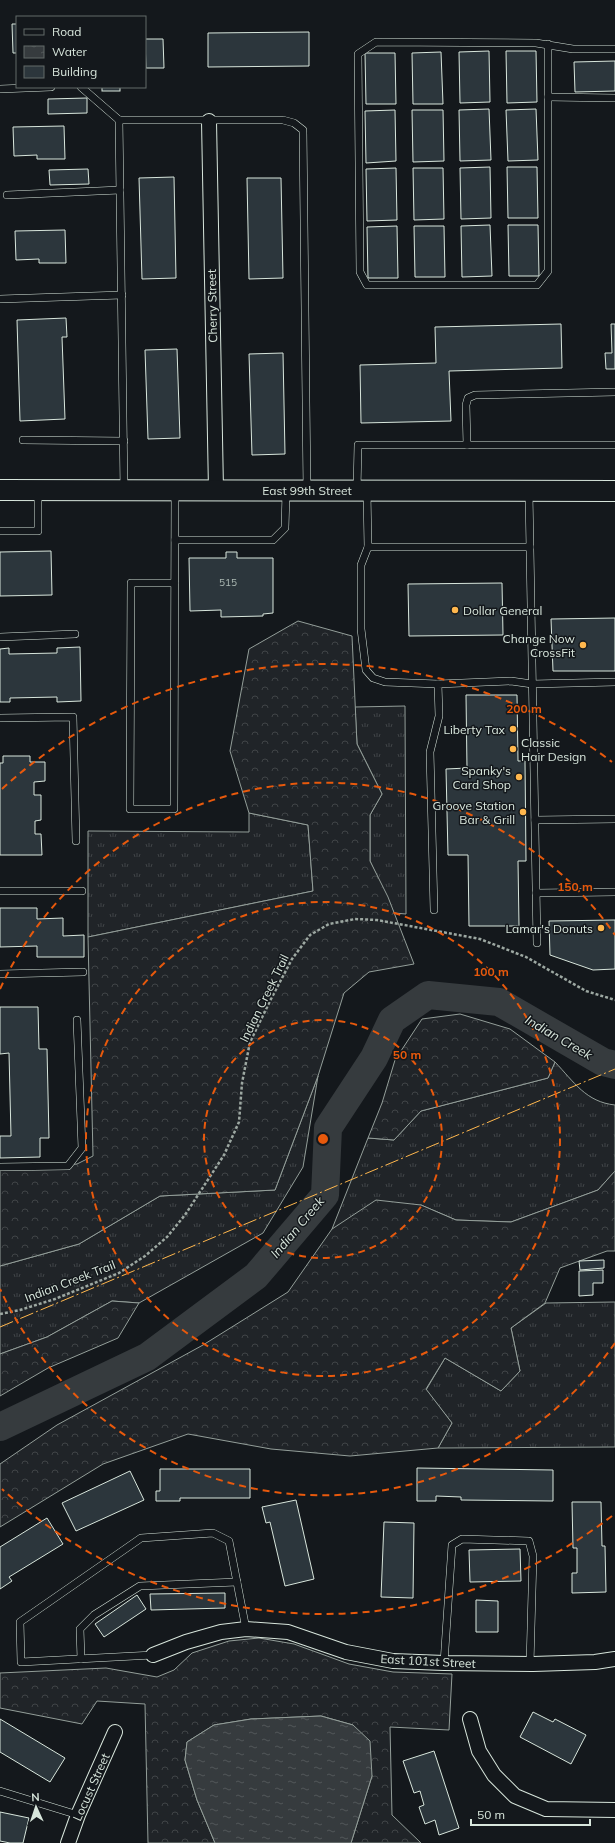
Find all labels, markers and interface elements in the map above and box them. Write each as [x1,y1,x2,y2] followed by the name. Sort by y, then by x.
[16,16,146,88] legend
[52,24,81,39] text: Road
[52,44,88,59] text: Water
[52,64,97,79] text: Building
[204,269,220,343] street label: Cherry Street
[262,483,352,498] street label: East 99th Street
[219,576,237,589] house number: 515
[463,603,542,618] place label: Dollar General
[450,605,460,615] marker: Dollar General
[502,631,576,660] place label: Change Now CrossFit
[578,640,588,650] marker: Change Now CrossFit
[506,701,542,716] text: 200 m
[443,722,506,737] place label: Liberty Tax
[508,724,518,734] marker: Liberty Tax
[521,735,586,764] place label: Classic Hair Design
[508,744,518,754] marker: Classic Hair Design
[453,763,511,792] place label: Spanky's Card Shop
[514,772,524,782] marker: Spanky's Card Shop
[433,798,515,827] place label: Groove Station Bar & Grill
[518,807,528,817] marker: Groove Station Bar & Grill
[557,879,593,894] text: 150 m
[506,921,593,936] place label: Lamar's Donuts
[596,923,606,933] marker: Lamar's Donuts
[236,952,292,1044] street label: Indian Creek Trail
[473,964,509,979] text: 100 m
[522,1011,596,1063] water label: Indian Creek
[393,1047,421,1062] text: 50 m
[316,1132,330,1146] centre of rings
[267,1193,327,1261] water label: Indian Creek
[23,1257,117,1305] street label: Indian Creek Trail
[380,1651,476,1671] street label: East 101st Street
[69,1751,113,1823] street label: Locust Street
[16,1787,56,1827] north arrow
[31,1790,40,1804] text: N
[471,1801,590,1827] scale bar
[477,1807,505,1822] text: 50 m

